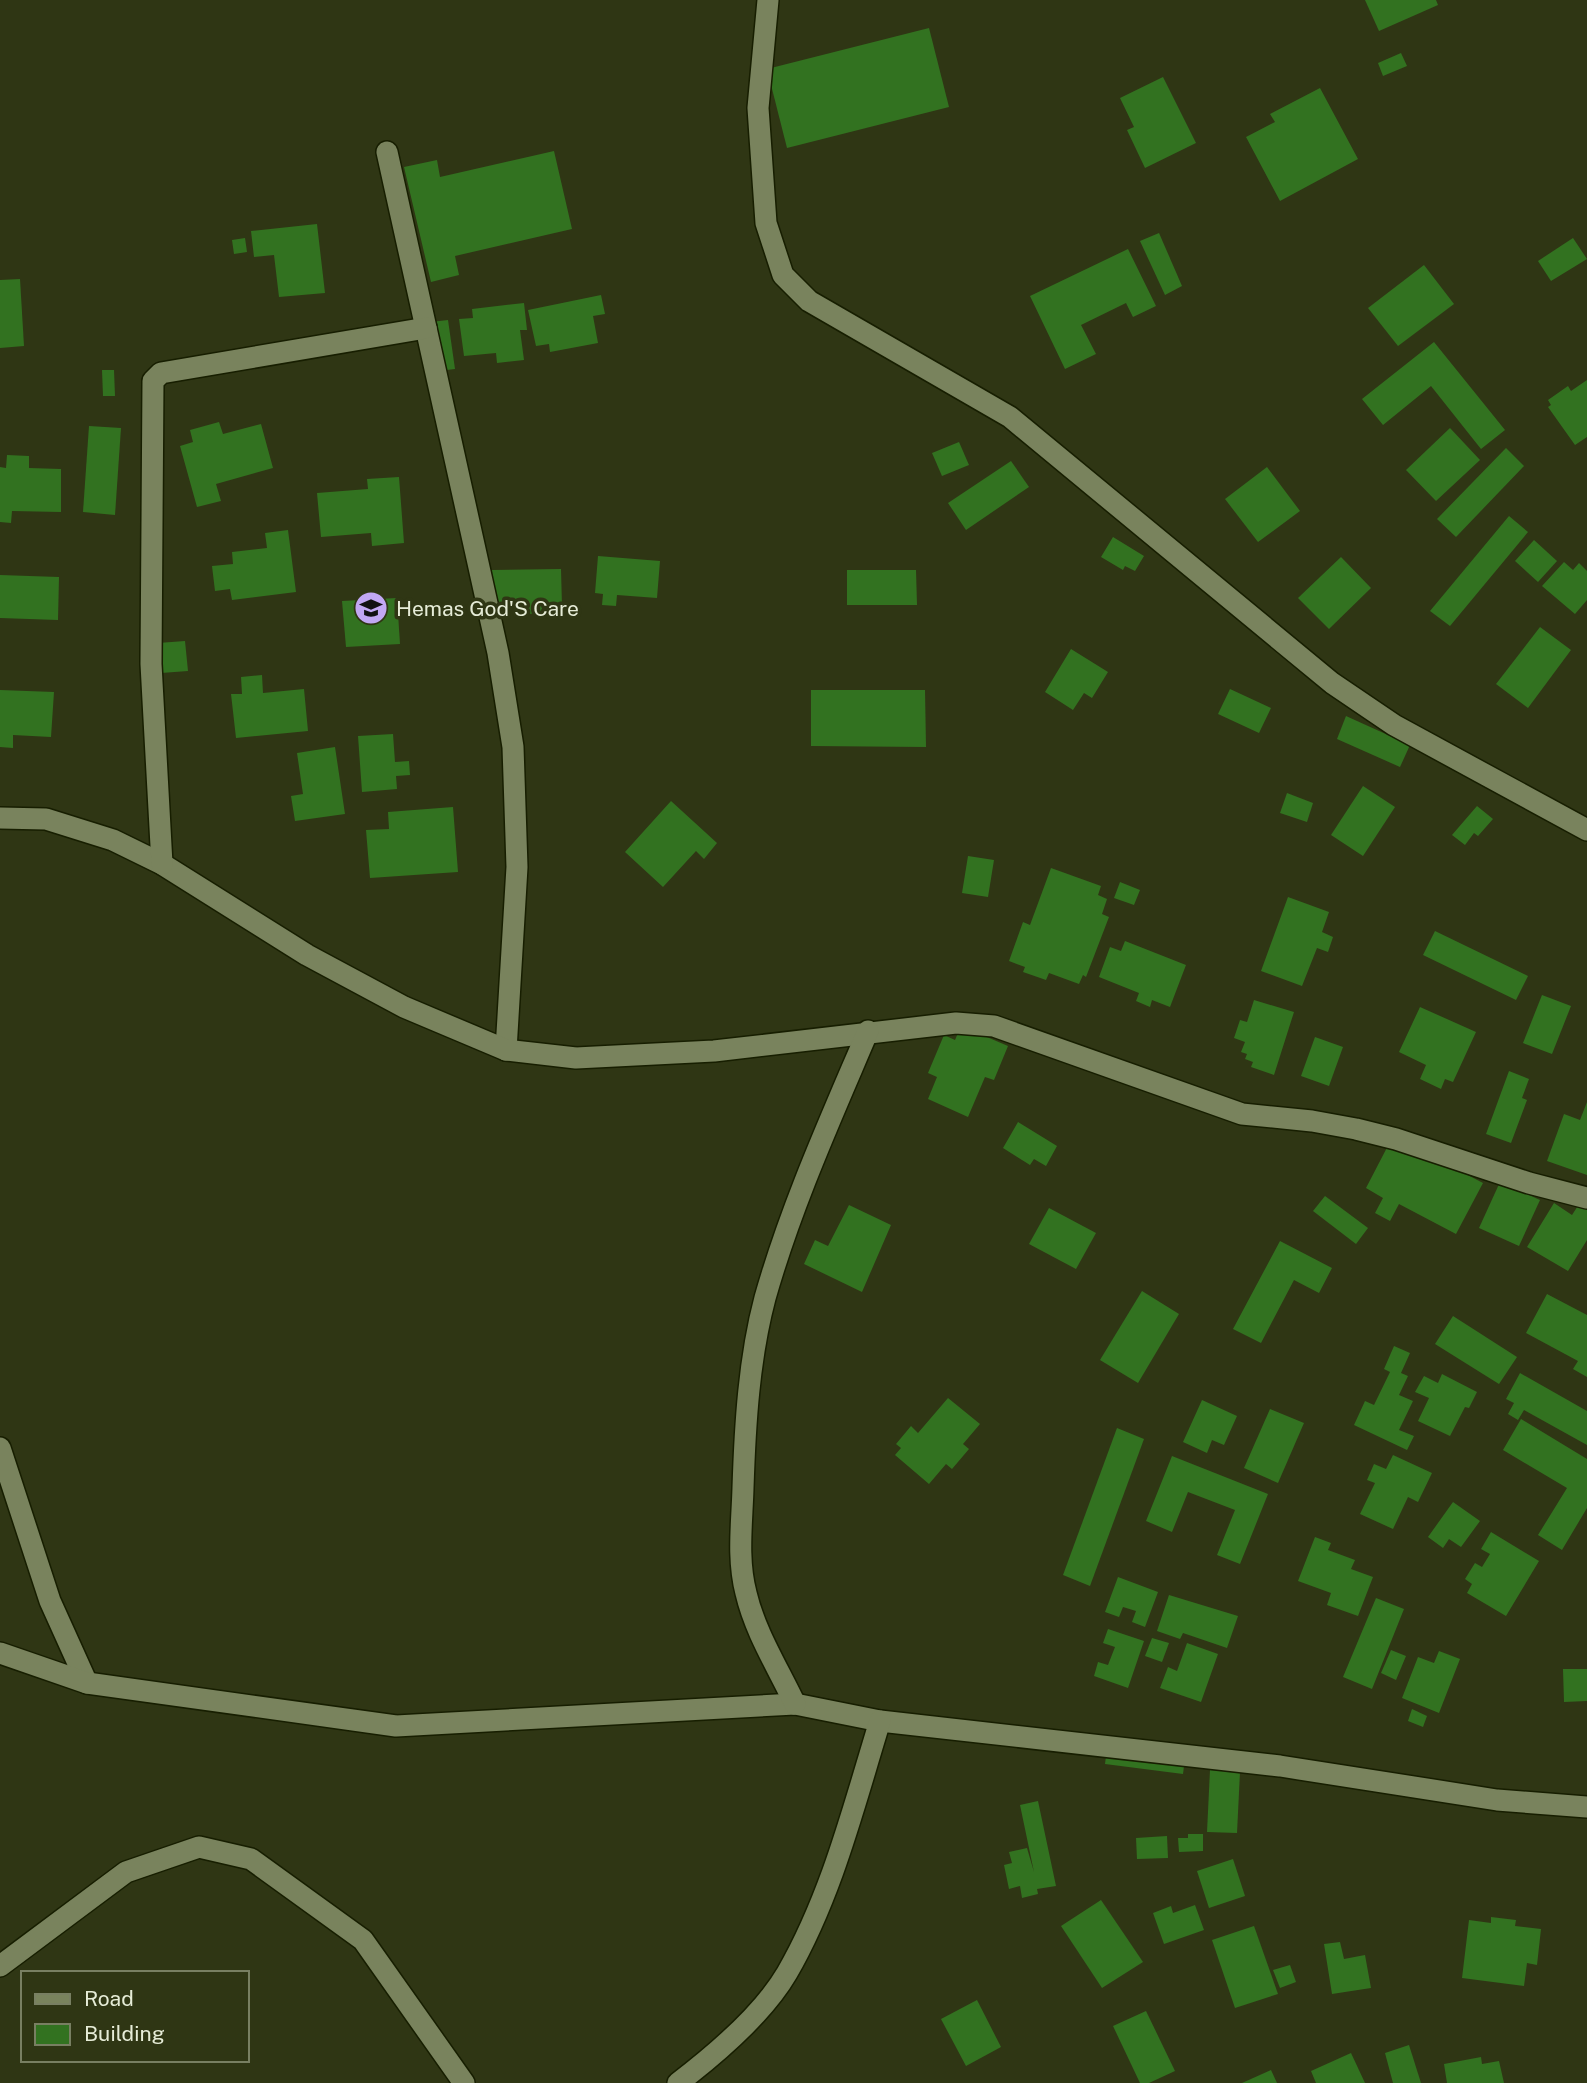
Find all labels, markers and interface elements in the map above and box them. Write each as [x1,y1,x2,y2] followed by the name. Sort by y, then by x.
[352,589,390,627] school or university icon: Hemas God'S Care
[396,596,579,621] place label: Hemas God'S Care
[21,1971,248,2062] legend
[84,1986,134,2011] text: Road
[84,2021,165,2046] text: Building

